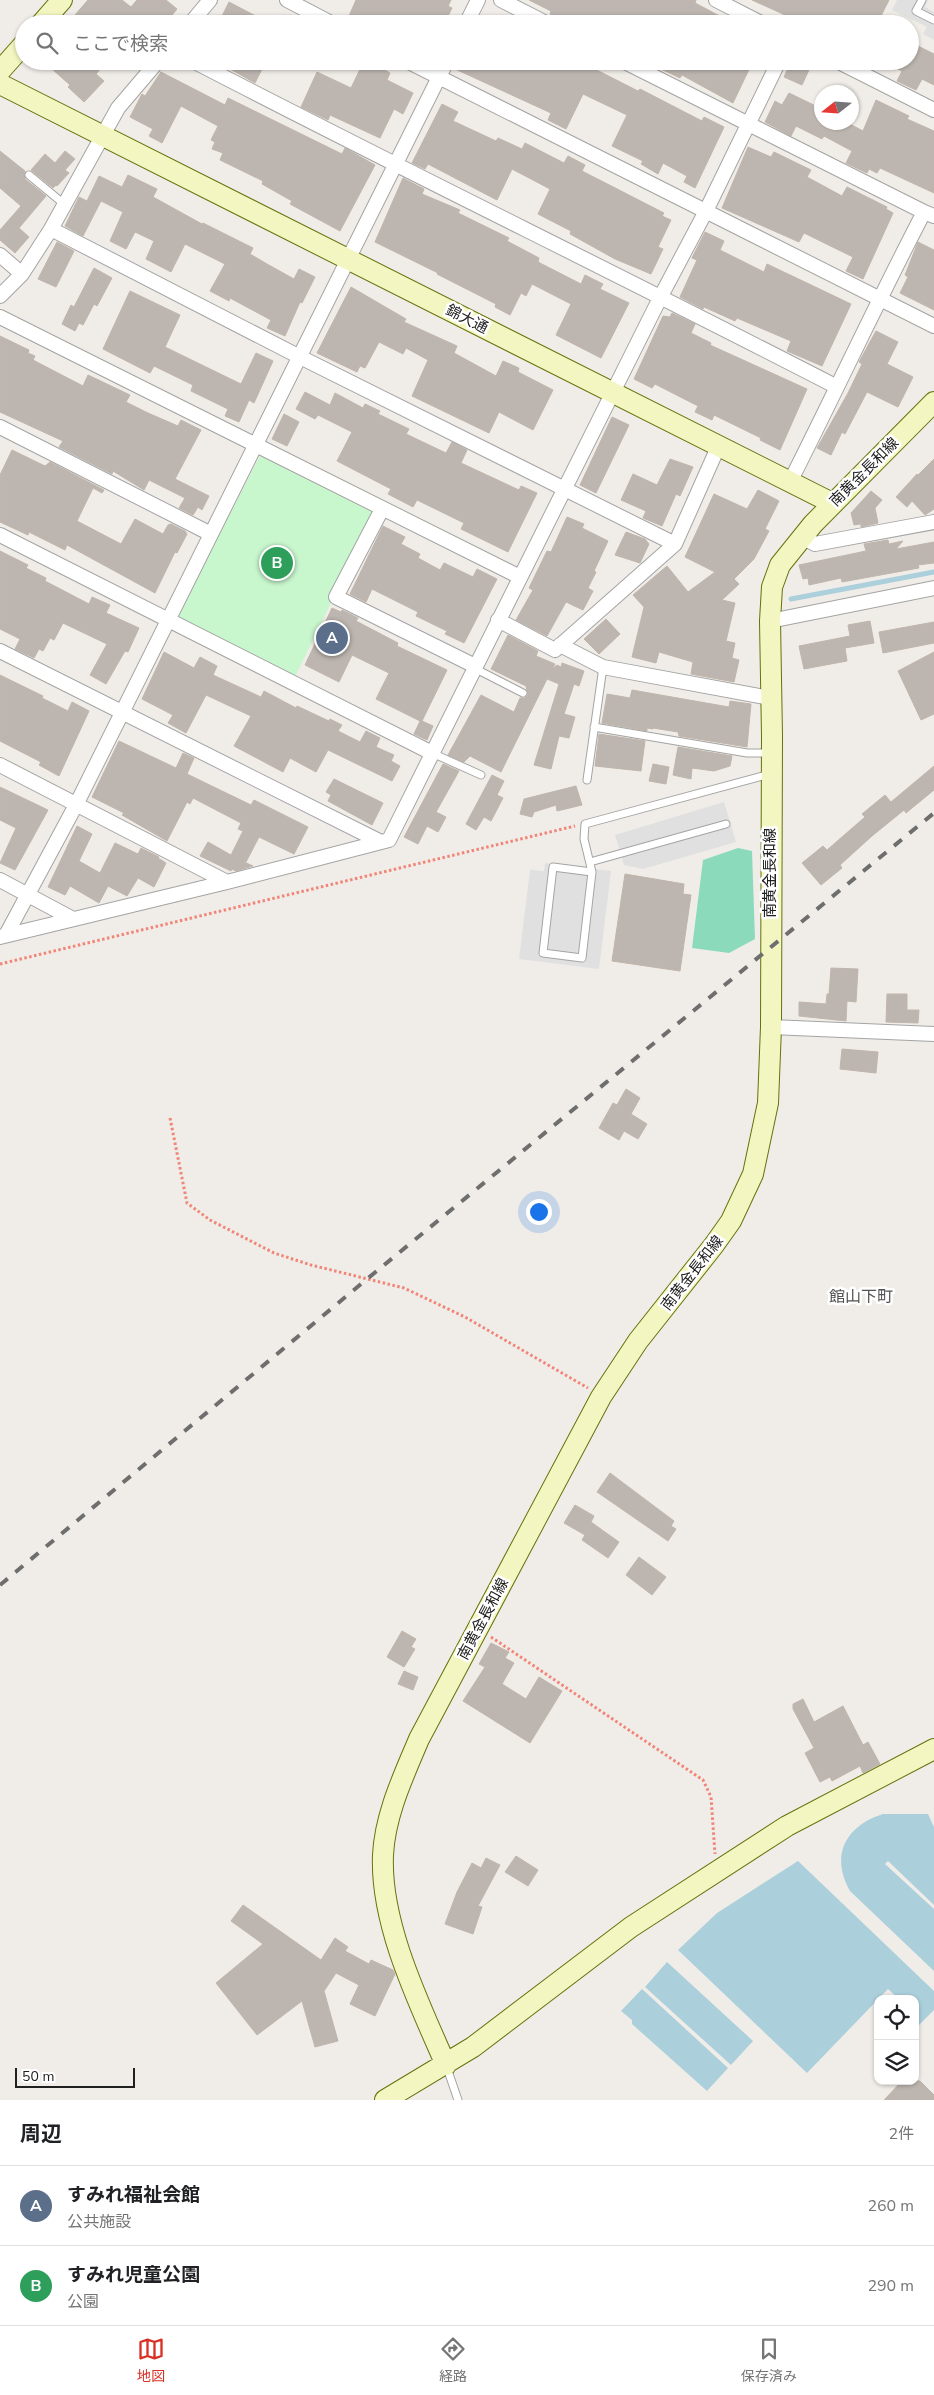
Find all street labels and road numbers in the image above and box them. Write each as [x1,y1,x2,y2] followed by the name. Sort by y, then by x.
[442,300,492,338] street label: 錦大通
[825,433,903,511] street label: 南黄金長和線
[760,828,780,918] street label: 南黄金長和線
[656,1231,728,1315] street label: 南黄金長和線
[453,1575,513,1663] street label: 南黄金長和線

